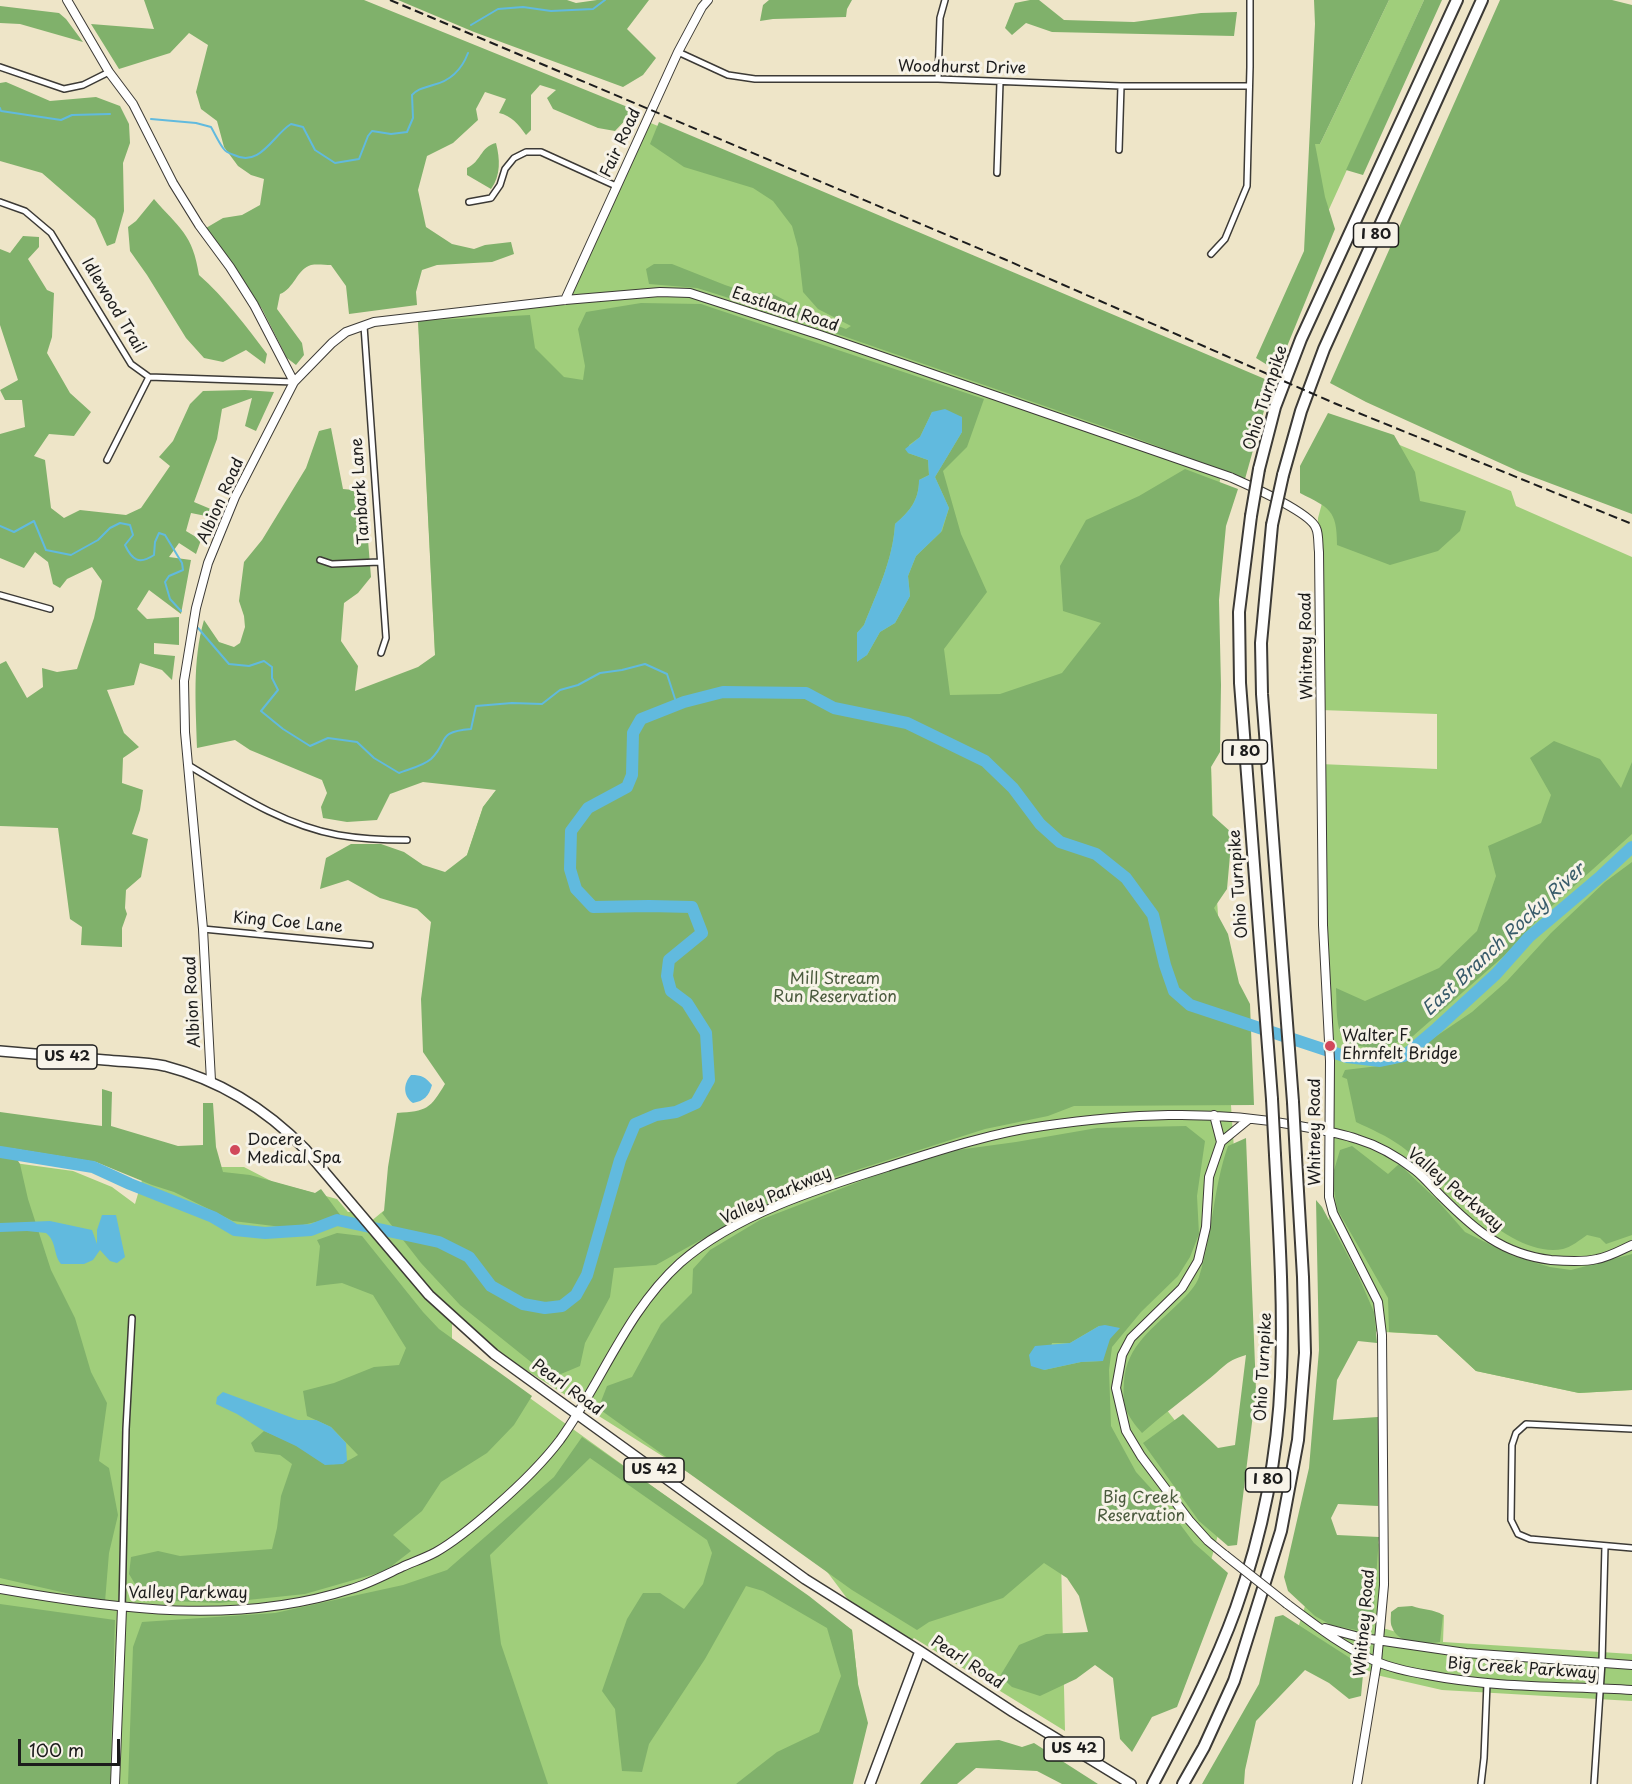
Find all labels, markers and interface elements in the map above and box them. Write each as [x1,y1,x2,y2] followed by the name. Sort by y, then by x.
[898,57,1026,79] street label: Woodhurst Drive
[597,105,645,181] street label: Fair Road
[1354,223,1398,247] road number: I 80
[77,255,149,357] street label: Idlewood Trail
[729,284,841,336] street label: Eastland Road
[1240,343,1292,453] street label: Ohio Turnpike
[348,437,374,545] street label: Tanbark Lane
[193,455,249,547] street label: Albion Road
[1296,592,1318,700] street label: Whitney Road
[1222,740,1268,764] road number: I 80
[1226,829,1252,939] street label: Ohio Turnpike
[1419,859,1589,1021] water label: East Branch Rocky River
[232,909,344,937] street label: King Coe Lane
[181,956,205,1048] street label: Albion Road
[773,970,897,1008] park label: Mill Stream Run Reservation
[1342,1027,1458,1065] place label: Walter F. Ehrnfelt Bridge
[1323,1039,1337,1053] marker: Walter F. Ehrnfelt Bridge
[37,1045,97,1069] road number: US 42
[1306,1078,1326,1186] street label: Whitney Road
[247,1131,341,1169] place label: Docere Medical Spa
[228,1143,242,1157] marker: Docere Medical Spa
[1403,1144,1507,1236] street label: Valley Parkway
[718,1163,834,1229] street label: Valley Parkway
[1252,1312,1276,1422] street label: Ohio Turnpike
[528,1356,606,1420] street label: Pearl Road
[624,1458,684,1482] road number: US 42
[1246,1468,1290,1492] road number: I 80
[1097,1489,1185,1527] park label: Big Creek Reservation
[1351,1569,1379,1677] street label: Whitney Road
[128,1584,248,1604] street label: Valley Parkway
[927,1632,1007,1694] street label: Pearl Road
[1447,1654,1597,1684] street label: Big Creek Parkway
[21,1727,123,1765] scale bar
[29,1736,84,1763] text: 100 m
[1044,1737,1104,1761] road number: US 42

